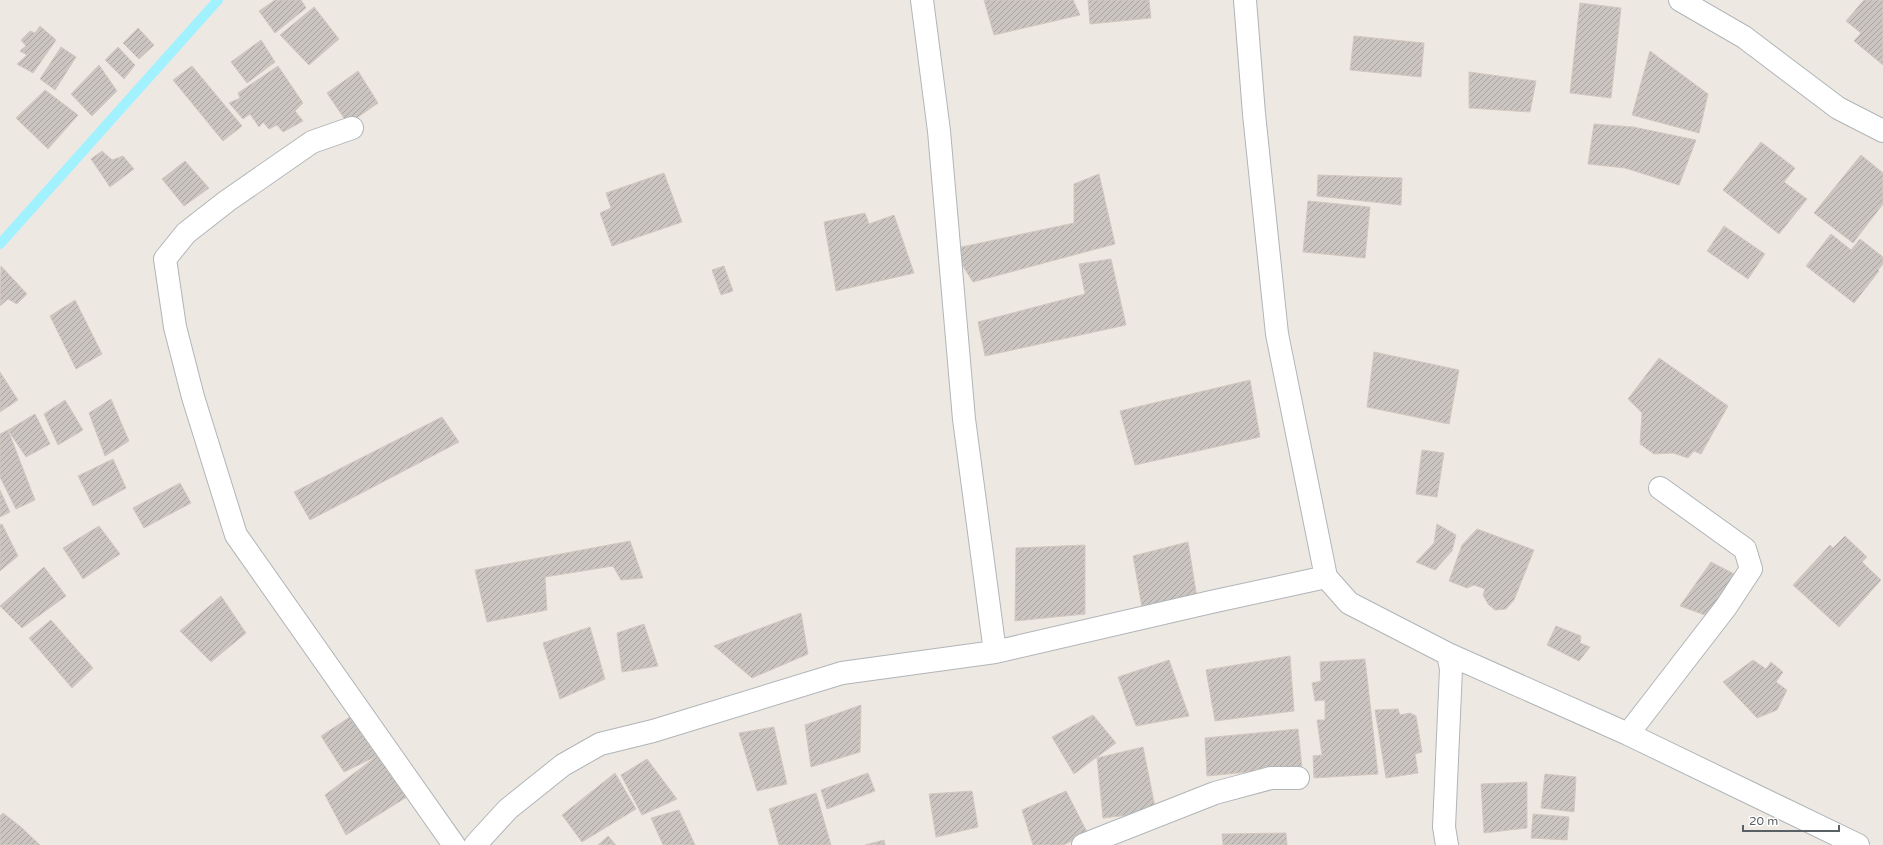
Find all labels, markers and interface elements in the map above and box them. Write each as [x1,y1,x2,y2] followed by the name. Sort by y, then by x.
[1743,807,1839,833] scale bar
[1749,814,1778,828] text: 20 m

